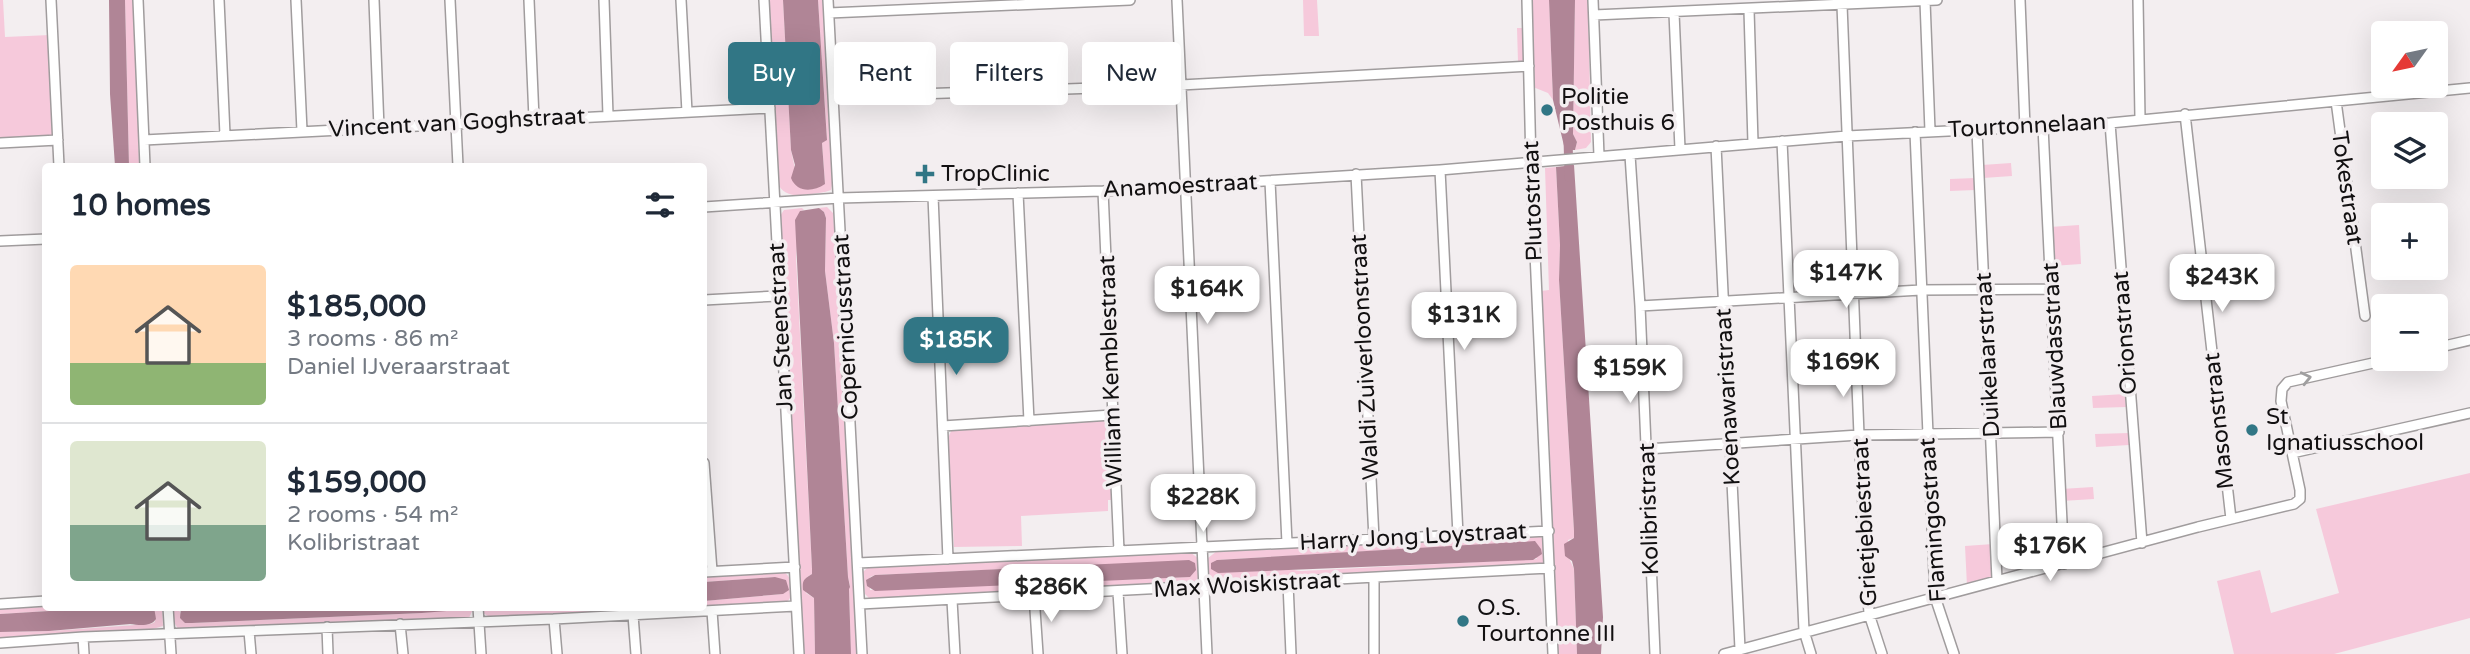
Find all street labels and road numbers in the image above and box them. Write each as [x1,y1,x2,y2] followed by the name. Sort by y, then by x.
[328,102,586,144] street label: Vincent van Goghstraat
[1947,108,2107,144] street label: Tourtonnelaan
[2325,129,2369,247] street label: Tokestraat
[1517,140,1549,262] street label: Plutostraat
[1102,168,1258,204] street label: Anamoestraat
[827,233,865,421] street label: Copernicusstraat
[1345,233,1385,481] street label: Waldi Zuiverloonstraat
[763,242,799,412] street label: Jan Steenstraat
[1093,255,1129,487] street label: William Kemblestraat
[2037,261,2073,431] street label: Blauwdasstraat
[2107,270,2143,396] street label: Orionstraat
[1970,271,2006,438] street label: Duikelaarstraat
[1709,307,1747,486] street label: Koenawaristraat
[2198,351,2240,491] street label: Masonstraat
[1847,437,1883,607] street label: Grietjebiestraat
[1913,437,1953,603] street label: Flamingostraat
[1633,442,1665,576] street label: Kolibristraat
[1299,517,1528,557] street label: Harry Jong Loystraat
[1153,566,1342,604] street label: Max Woiskistraat

